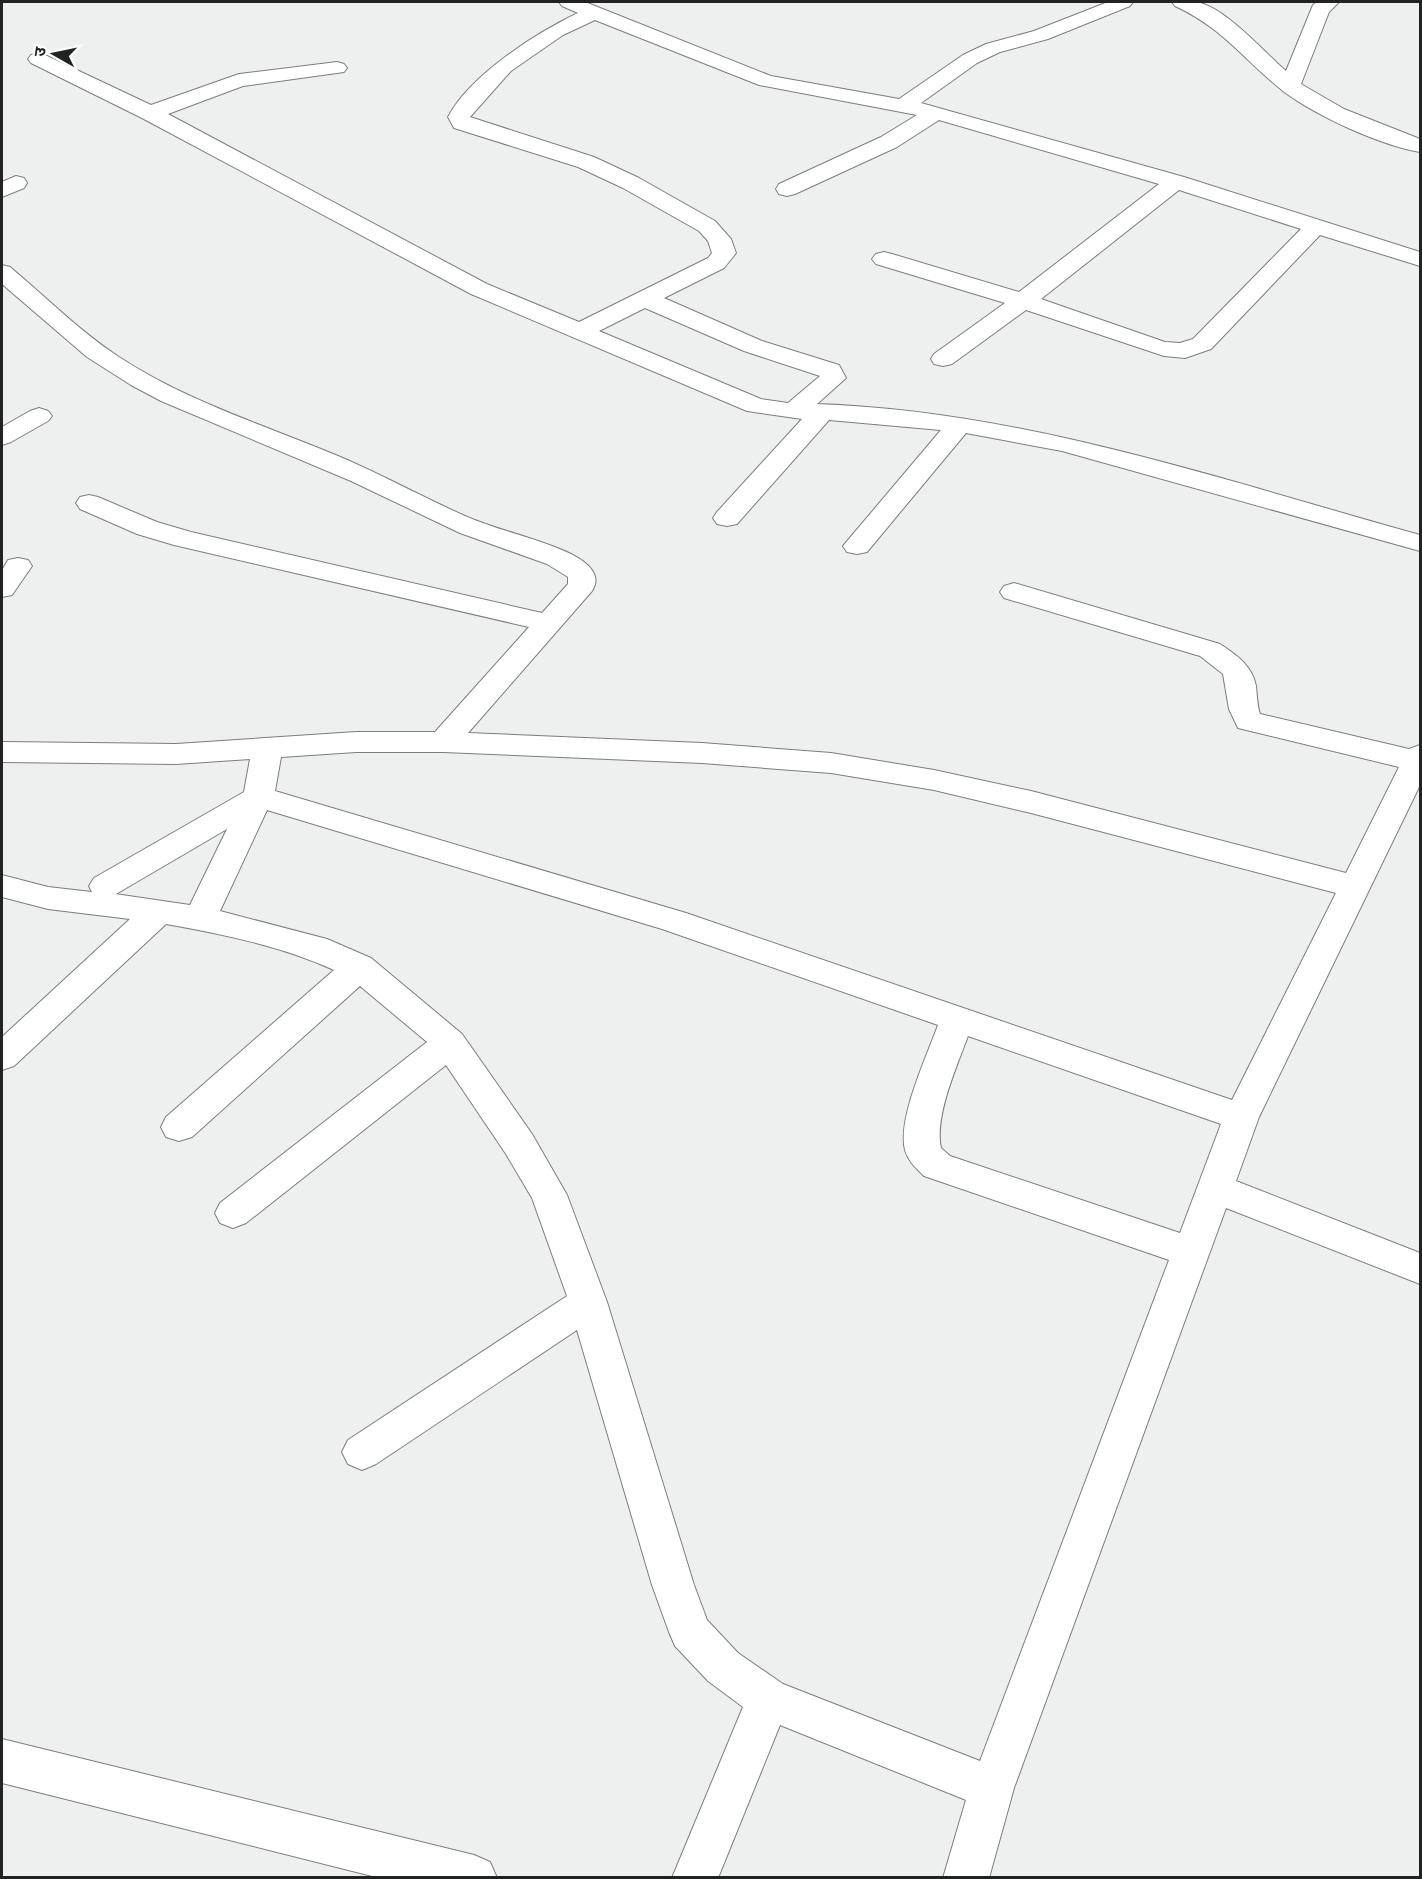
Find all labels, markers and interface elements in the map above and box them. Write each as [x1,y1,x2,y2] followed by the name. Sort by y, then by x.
[24,24,84,84] north arrow
[30,45,50,58] text: उ

